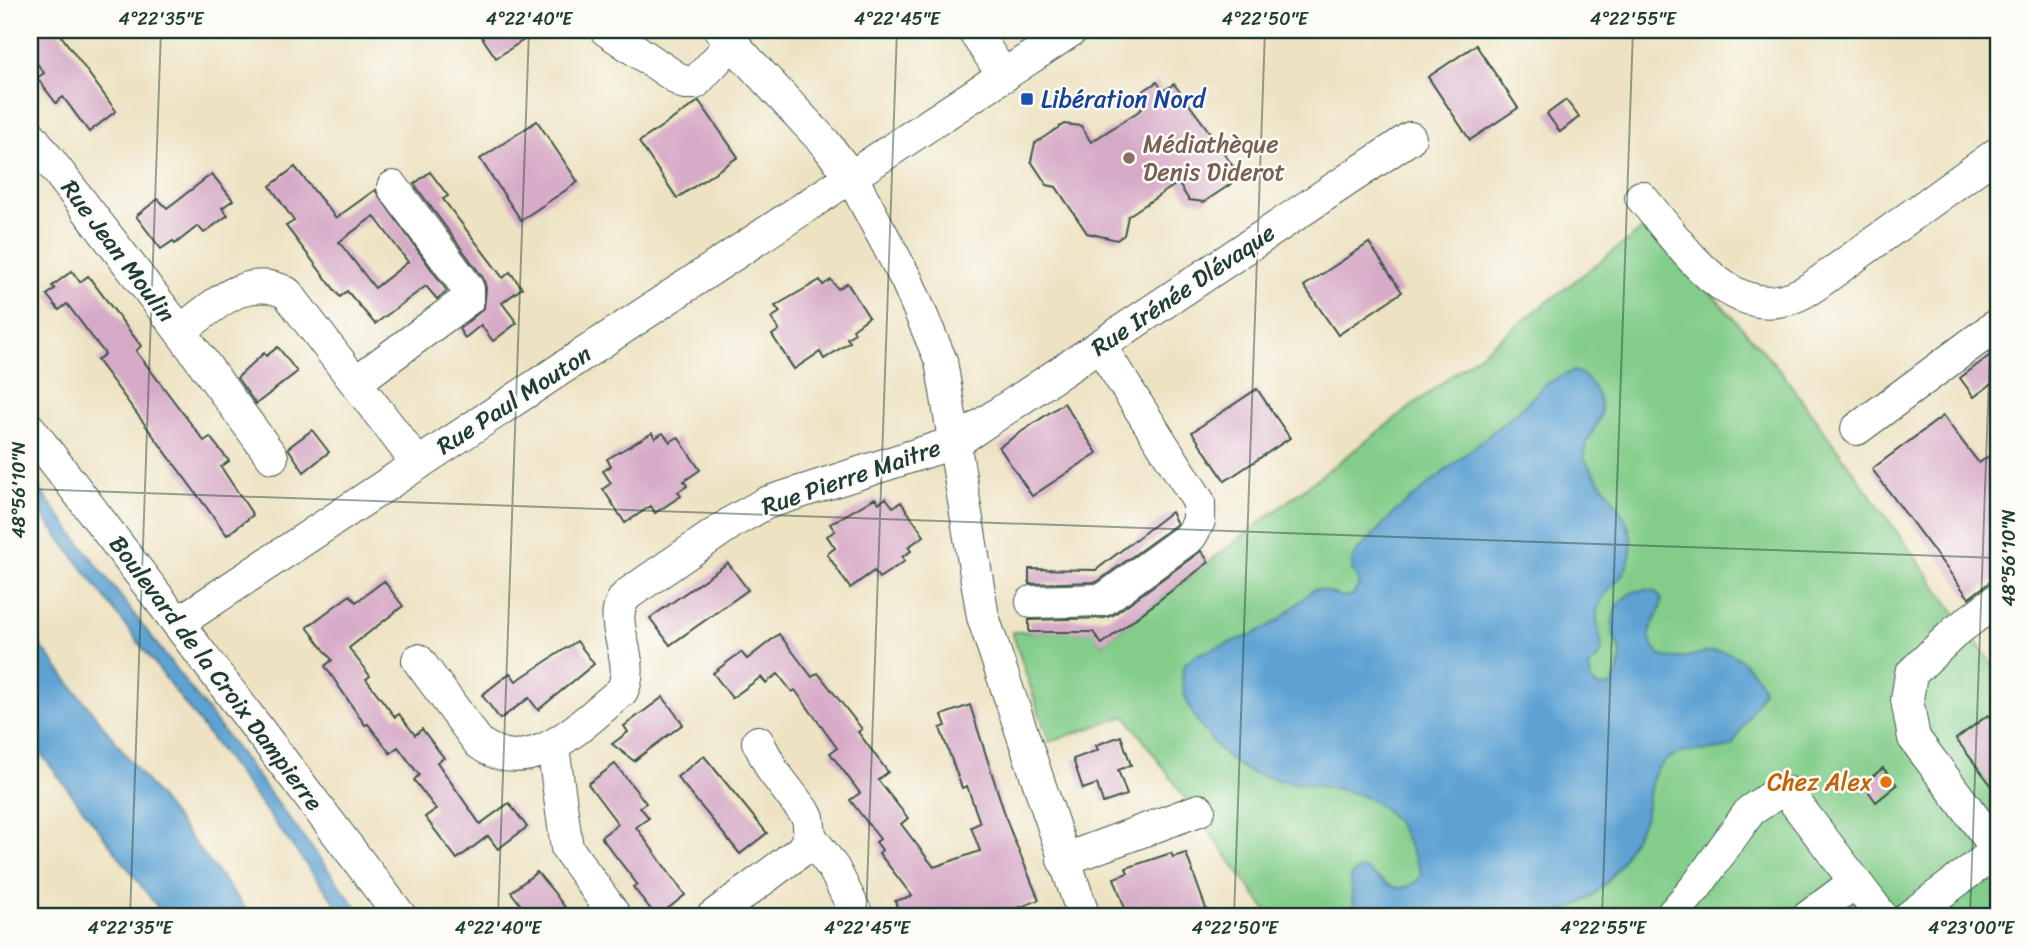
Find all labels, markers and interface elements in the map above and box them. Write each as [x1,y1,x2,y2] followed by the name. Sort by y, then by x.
[119,3,204,35] text: 4°22'35"E
[486,3,573,35] text: 4°22'40"E
[854,3,941,35] text: 4°22'45"E
[1222,3,1309,35] text: 4°22'50"E
[1590,3,1677,35] text: 4°22'55"E
[1041,78,1206,120] place label: Libération Nord
[1019,91,1035,107] marker: Libération Nord
[1143,123,1285,193] place label: Médiathèque Denis Diderot
[1121,150,1137,166] marker: Médiathèque Denis Diderot
[50,170,186,332] street label: Rue Jean Moulin
[1082,212,1284,368] street label: Rue Irénée Dlévaque
[428,334,600,466] street label: Rue Paul Mouton
[756,427,946,527] street label: Rue Pierre Maitre
[3,441,35,538] text: 48°56'10"N
[1993,509,2025,606] text: 48°56'10"N
[98,526,334,820] street label: Boulevard de la Croix Dampierre
[1767,761,1873,803] place label: Chez Alex
[1878,774,1894,790] marker: Chez Alex
[88,912,173,944] text: 4°22'35"E
[455,912,542,944] text: 4°22'40"E
[824,912,911,944] text: 4°22'45"E
[1192,912,1279,944] text: 4°22'50"E
[1560,912,1647,944] text: 4°22'55"E
[1928,912,2015,944] text: 4°23'00"E

